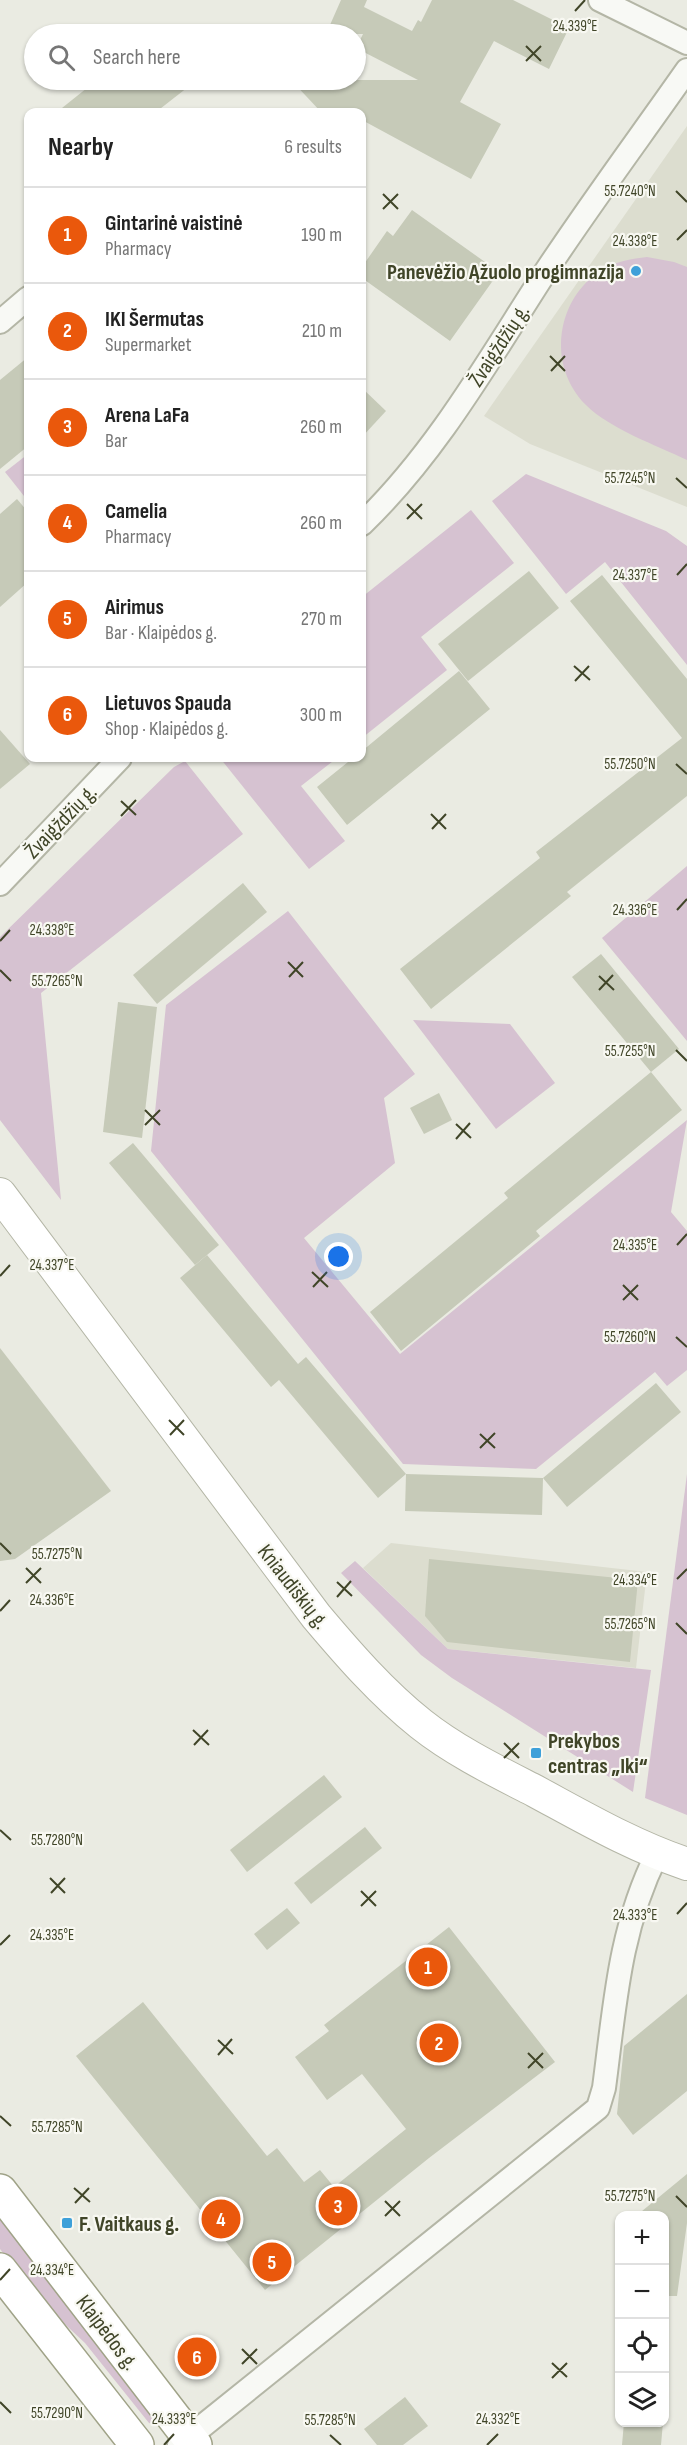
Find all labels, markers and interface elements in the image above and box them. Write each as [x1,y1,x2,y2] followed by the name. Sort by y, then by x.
[552,17,598,36] text: 24.339°E
[24,24,366,90] search box
[45,41,78,74] icon: search
[93,44,180,71] text: Search here
[48,132,114,163] text: Nearby
[284,135,342,159] text: 6 results
[604,182,656,201] text: 55.7240°N
[105,210,243,237] text: Gintarinė vaistinė
[64,223,71,247] text: 1
[301,223,342,247] text: 190 m
[613,232,657,251] text: 24.338°E
[105,237,172,261] text: Pharmacy
[387,259,624,286] place label: Panevėžio Ąžuolo progimnazija
[629,264,643,278] marker: Panevėžio Ąžuolo progimnazija
[463,300,536,392] street label: Žvaigždžių g.
[105,306,204,333] text: IKI Šermutas
[63,319,72,343] text: 2
[302,319,342,343] text: 210 m
[105,333,192,357] text: Supermarket
[105,402,189,429] text: Arena LaFa
[63,415,72,439] text: 3
[300,415,342,439] text: 260 m
[105,429,127,453] text: Bar
[605,469,655,488] text: 55.7245°N
[105,498,167,525] text: Camelia
[63,511,72,535] text: 4
[300,511,342,535] text: 260 m
[105,525,172,549] text: Pharmacy
[613,566,658,585] text: 24.337°E
[105,594,164,621] text: Airimus
[63,607,72,631] text: 5
[301,607,342,631] text: 270 m
[105,621,217,645] text: Bar · Klaipėdos g.
[105,690,232,717] text: Lietuvos Spauda
[63,703,72,727] text: 6
[300,703,342,727] text: 300 m
[105,717,228,741] text: Shop · Klaipėdos g.
[604,755,656,774] text: 55.7250°N
[19,779,103,865] street label: Žvaigždžių g.
[613,901,658,920] text: 24.336°E
[30,921,74,940] text: 24.338°E
[31,972,83,991] text: 55.7265°N
[605,1042,655,1061] text: 55.7255°N
[613,1236,657,1255] text: 24.335°E
[324,1242,353,1271] your location
[30,1256,75,1275] text: 24.337°E
[604,1328,656,1347] text: 55.7260°N
[251,1539,334,1635] street label: Kniaudiškių g.
[32,1545,82,1564] text: 55.7275°N
[613,1571,657,1590] text: 24.334°E
[30,1591,75,1610] text: 24.336°E
[604,1615,656,1634] text: 55.7265°N
[548,1728,648,1780] place label: Prekybos centras „Iki“
[529,1746,543,1760] marker: Prekybos centras „Iki“
[31,1831,83,1850] text: 55.7280°N
[613,1906,657,1925] text: 24.333°E
[30,1926,74,1945] text: 24.335°E
[408,1944,448,1990] pin: 1
[420,2020,458,2066] pin: 2
[31,2118,83,2137] text: 55.7285°N
[318,2184,358,2228] pin: 3
[605,2187,655,2206] text: 55.7275°N
[202,2196,240,2242] pin: 4
[79,2211,179,2238] place label: F. Vaitkaus g.
[615,2211,669,2427] map controls
[615,2211,669,2265] button: +
[60,2216,74,2230] marker: F. Vaitkaus g.
[252,2240,292,2284] pin: 5
[30,2261,74,2280] text: 24.334°E
[615,2265,669,2319] button: −
[70,2290,144,2376] street label: Klaipėdos g.
[615,2319,669,2373] button: locate
[178,2334,216,2380] pin: 6
[615,2373,669,2427] button: layers
[31,2404,83,2423] text: 55.7290°N
[152,2410,196,2429] text: 24.333°E
[476,2410,520,2429] text: 24.332°E
[304,2411,356,2430] text: 55.7285°N

